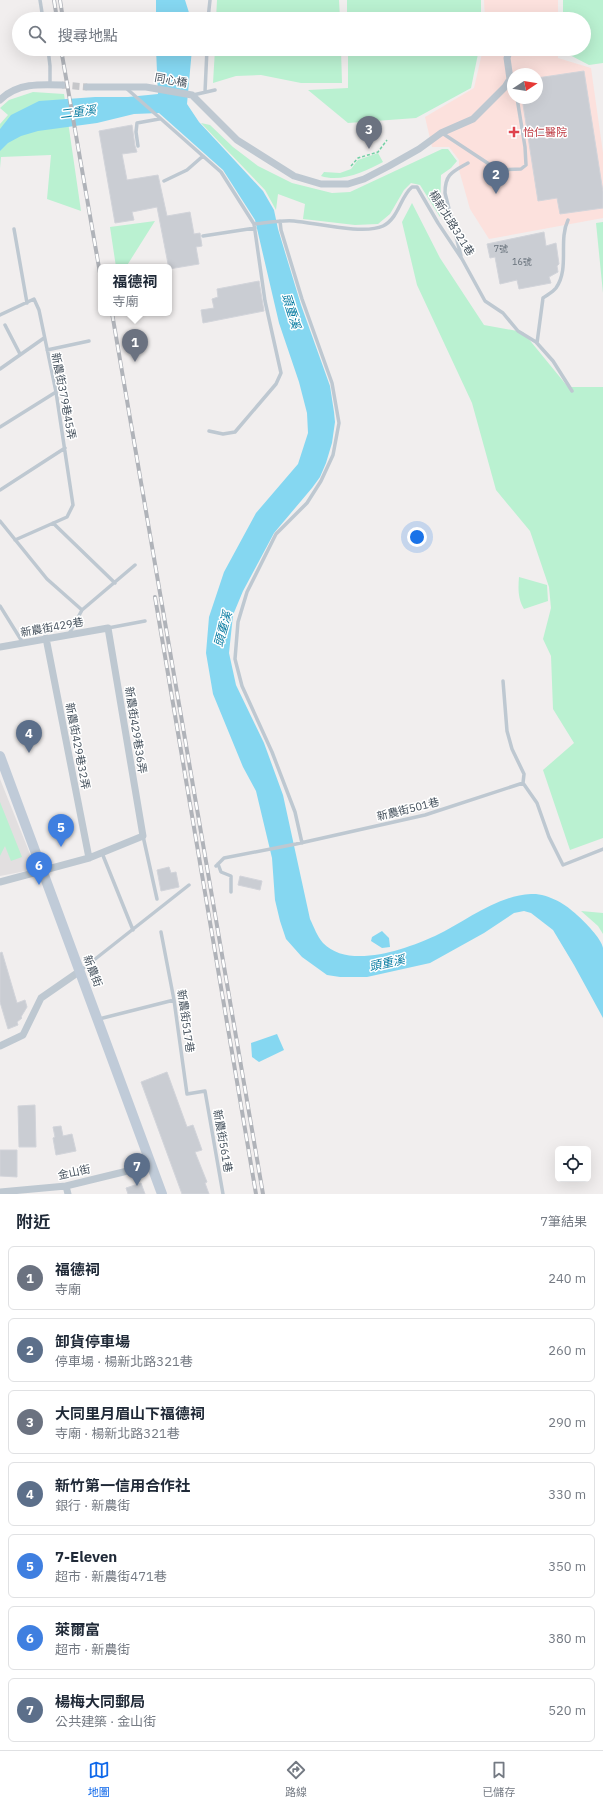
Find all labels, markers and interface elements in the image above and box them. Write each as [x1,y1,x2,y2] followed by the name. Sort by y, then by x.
[12,12,591,56] search box
[26,23,48,45] icon: search
[58,26,118,45] text: 搜尋地點
[507,68,543,104] north arrow
[154,70,188,90] street label: 同心橋
[59,102,99,121] water label: 二重溪
[356,116,382,149] pin: 3
[523,125,567,139] place label: 怡仁醫院
[508,126,520,138] marker: 怡仁醫院
[483,161,509,194] pin: 2
[426,188,478,258] street label: 楊新北路321巷
[494,243,508,254] house number: 7號
[512,256,532,267] house number: 16號
[98,264,172,316] popup
[112,272,158,291] text: 福德祠
[279,291,304,332] water label: 頭重溪
[112,293,139,310] text: 寺廟
[122,329,148,362] pin: 1
[49,351,79,441] street label: 新農街379巷45弄
[407,527,427,547] your location
[210,608,235,648] water label: 頭重溪
[19,615,85,639] street label: 新農街429巷
[122,685,150,775] street label: 新農街429巷36弄
[63,701,93,791] street label: 新農街429巷32弄
[16,720,42,753] pin: 4
[375,794,441,824] street label: 新農街501巷
[48,814,74,847] pin: 5
[26,852,52,885] pin: 6
[368,951,408,974] water label: 頭重溪
[81,953,105,989] street label: 新農街
[175,988,197,1054] street label: 新農街517巷
[211,1108,235,1174] street label: 新農街561巷
[555,1146,591,1182] map controls
[555,1146,591,1182] button: locate
[124,1153,150,1186] pin: 7
[56,1162,92,1182] street label: 金山街
[16,1211,50,1233] text: 附近
[540,1213,587,1230] text: 7筆結果
[55,1260,100,1279] text: 福德祠
[26,1270,34,1287] text: 1
[548,1270,586,1287] text: 240 m
[55,1281,81,1298] text: 寺廟
[55,1332,130,1351] text: 卸貨停車場
[26,1342,34,1359] text: 2
[548,1342,586,1359] text: 260 m
[55,1353,193,1370] text: 停車場 · 楊新北路321巷
[55,1404,205,1423] text: 大同里月眉山下福德祠
[26,1414,34,1431] text: 3
[548,1414,586,1431] text: 290 m
[55,1425,180,1442] text: 寺廟 · 楊新北路321巷
[55,1476,190,1495] text: 新竹第一信用合作社
[26,1486,34,1503] text: 4
[548,1486,586,1503] text: 330 m
[55,1497,130,1514] text: 銀行 · 新農街
[55,1547,117,1566] text: 7-Eleven
[26,1558,34,1575] text: 5
[548,1558,586,1575] text: 350 m
[55,1568,167,1585] text: 超市 · 新農街471巷
[55,1620,100,1639] text: 萊爾富
[26,1630,34,1647] text: 6
[548,1630,586,1647] text: 380 m
[55,1641,130,1658] text: 超市 · 新農街
[55,1692,145,1711] text: 楊梅大同郵局
[26,1702,34,1719] text: 7
[548,1702,586,1719] text: 520 m
[55,1713,156,1730] text: 公共建築 · 金山街
[88,1759,110,1799] tab: 地圖
[285,1759,307,1799] tab: 路線
[482,1759,515,1799] tab: 已儲存

